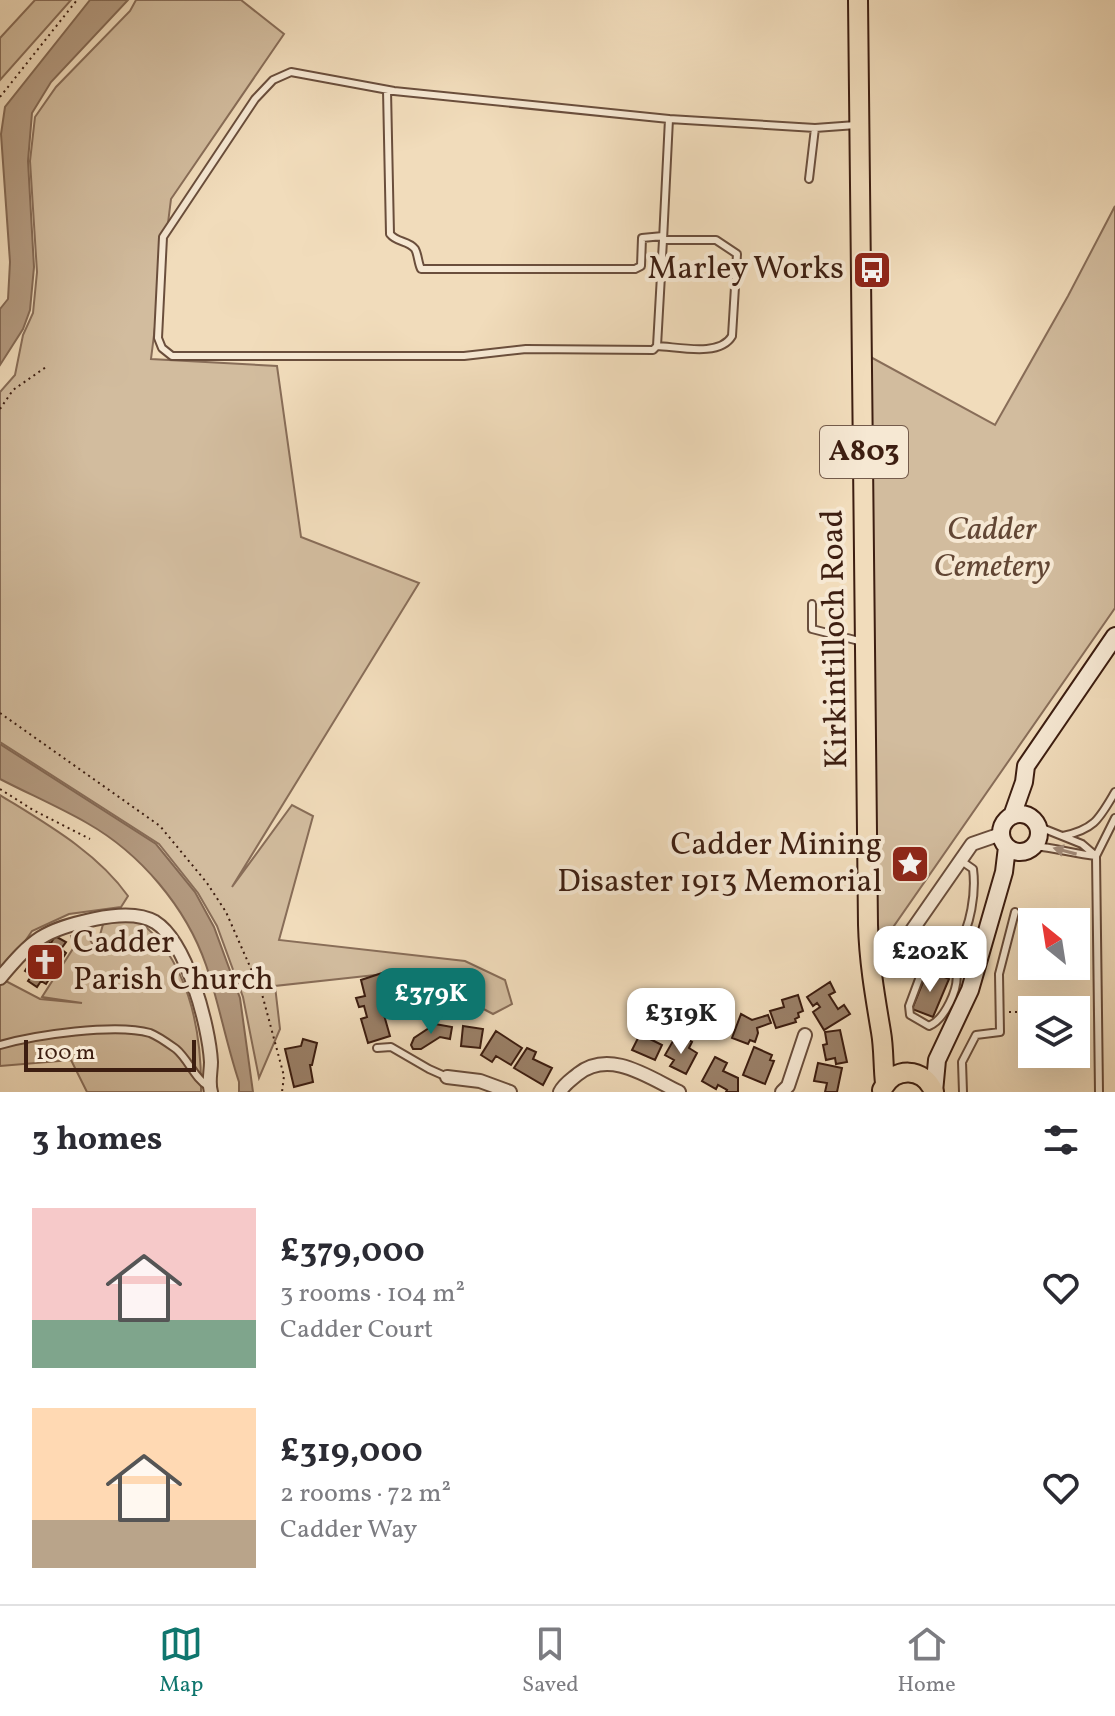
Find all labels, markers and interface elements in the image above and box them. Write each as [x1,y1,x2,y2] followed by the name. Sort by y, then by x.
[648,248,844,292] place label: Marley Works
[851,249,893,291] bus stop icon: Marley Works
[820,426,908,478] road number: A803
[812,509,860,769] street label: Kirkintilloch Road
[934,509,1050,590] park label: Cadder Cemetery
[557,824,882,905] place label: Cadder Mining Disaster 1913 Memorial
[889,843,931,885] place icon: Cadder Mining Disaster 1913 Memorial
[1053,844,1078,856] one-way arrow
[1018,908,1090,980] north arrow
[1018,908,1090,1068] map controls
[73,922,274,1003] place label: Cadder Parish Church
[874,926,986,994] pin: £202K
[892,934,968,970] text: £202K
[24,941,66,983] church icon: Cadder Parish Church
[375,968,487,1036] pin: £379K
[394,976,468,1012] text: £379K
[625,988,737,1056] pin: £319K
[645,996,717,1032] text: £319K
[1018,996,1090,1068] button: layers
[24,1036,196,1072] scale bar
[36,1038,95,1069] text: 100 m
[32,1117,162,1164] text: 3 homes
[1039,1118,1083,1162] icon: filters
[280,1229,425,1276] text: £379,000
[96,1240,192,1336] icon: home
[1039,1266,1083,1310] icon: heart
[280,1276,465,1312] text: 3 rooms · 104 m²
[280,1312,433,1348] text: Cadder Court
[280,1429,423,1476] text: £319,000
[96,1440,192,1536] icon: home
[1039,1466,1083,1510] icon: heart
[280,1476,451,1512] text: 2 rooms · 72 m²
[280,1512,417,1548] text: Cadder Way
[159,1622,203,1701] tab: Map
[522,1622,579,1701] tab: Saved
[897,1622,956,1701] tab: Home

